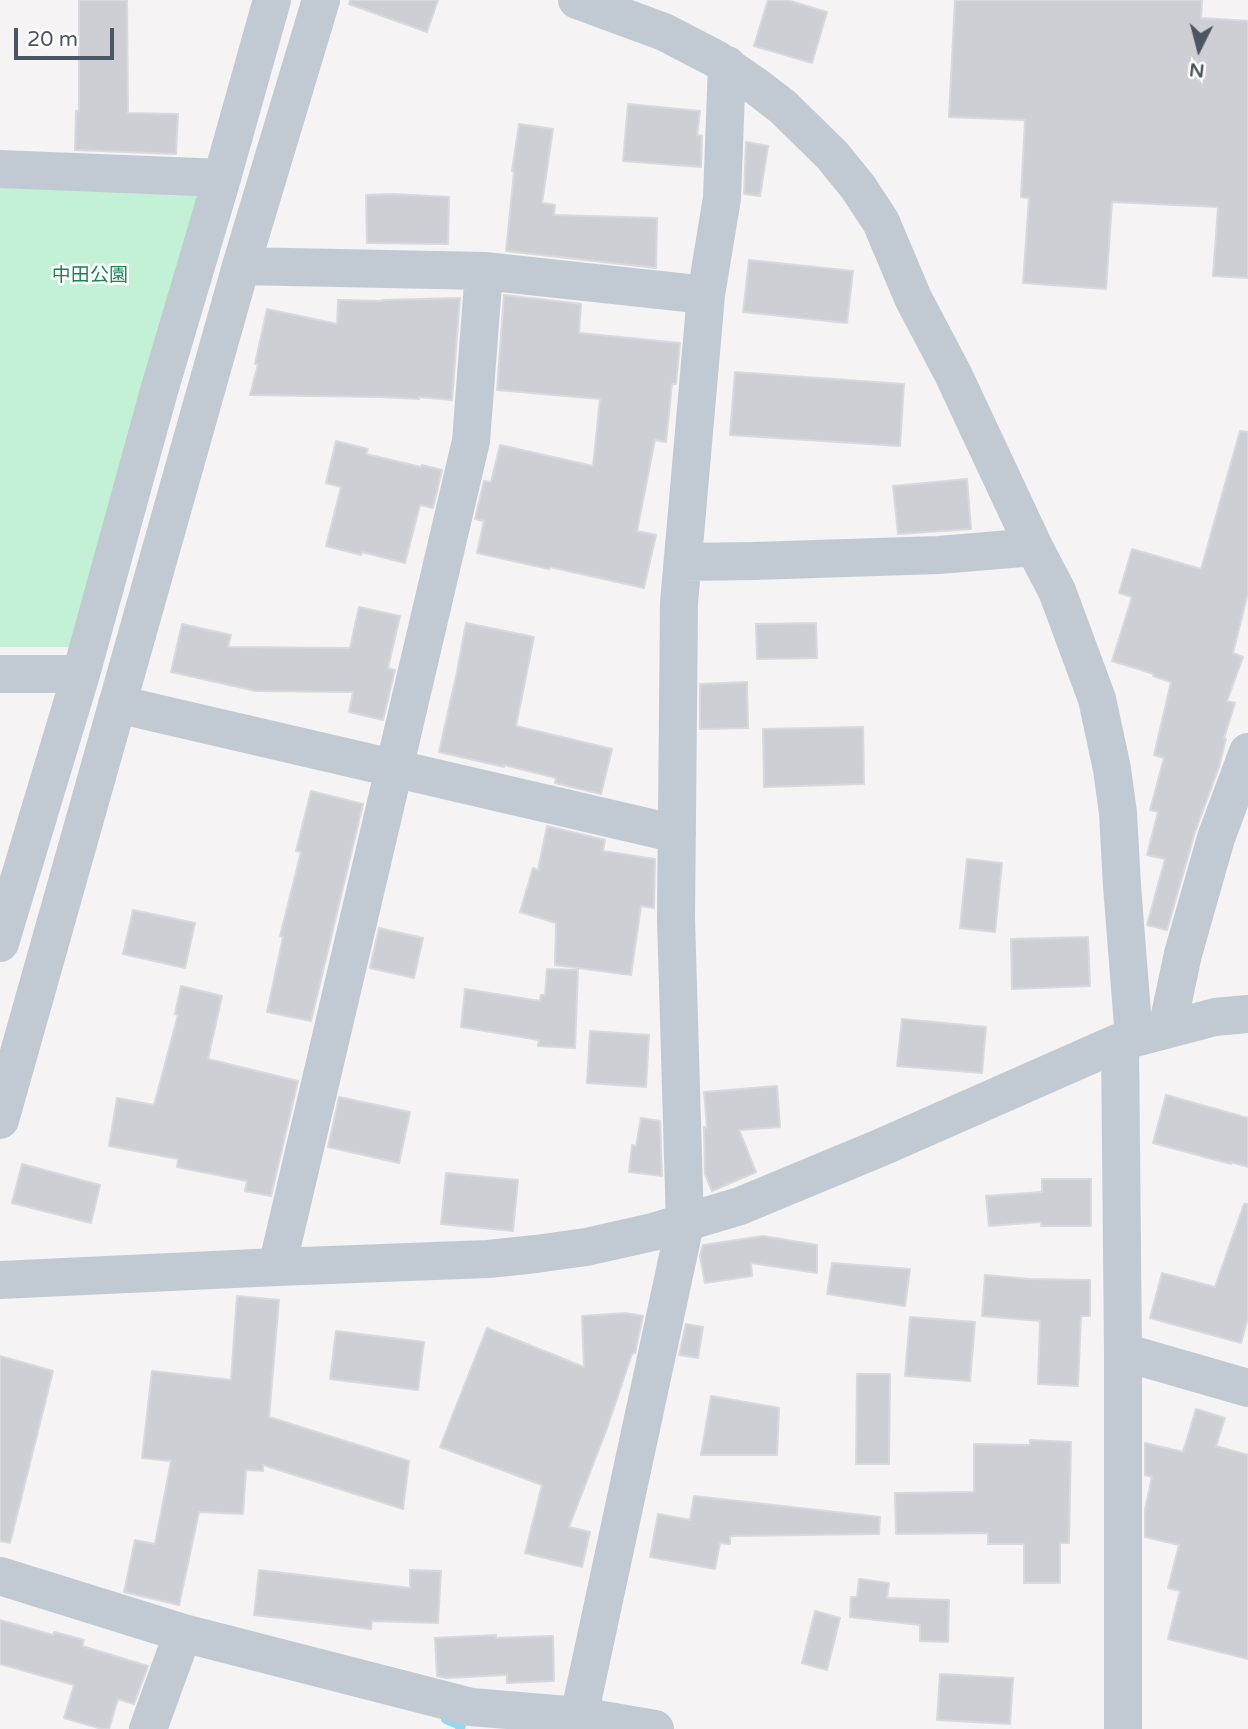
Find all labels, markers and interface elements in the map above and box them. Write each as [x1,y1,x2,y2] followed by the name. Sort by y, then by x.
[18,14,117,58] scale bar
[1164,14,1234,84] north arrow
[27,27,78,52] text: 20 m
[1188,58,1206,82] text: N
[52,265,128,287] park label: 中田公園

